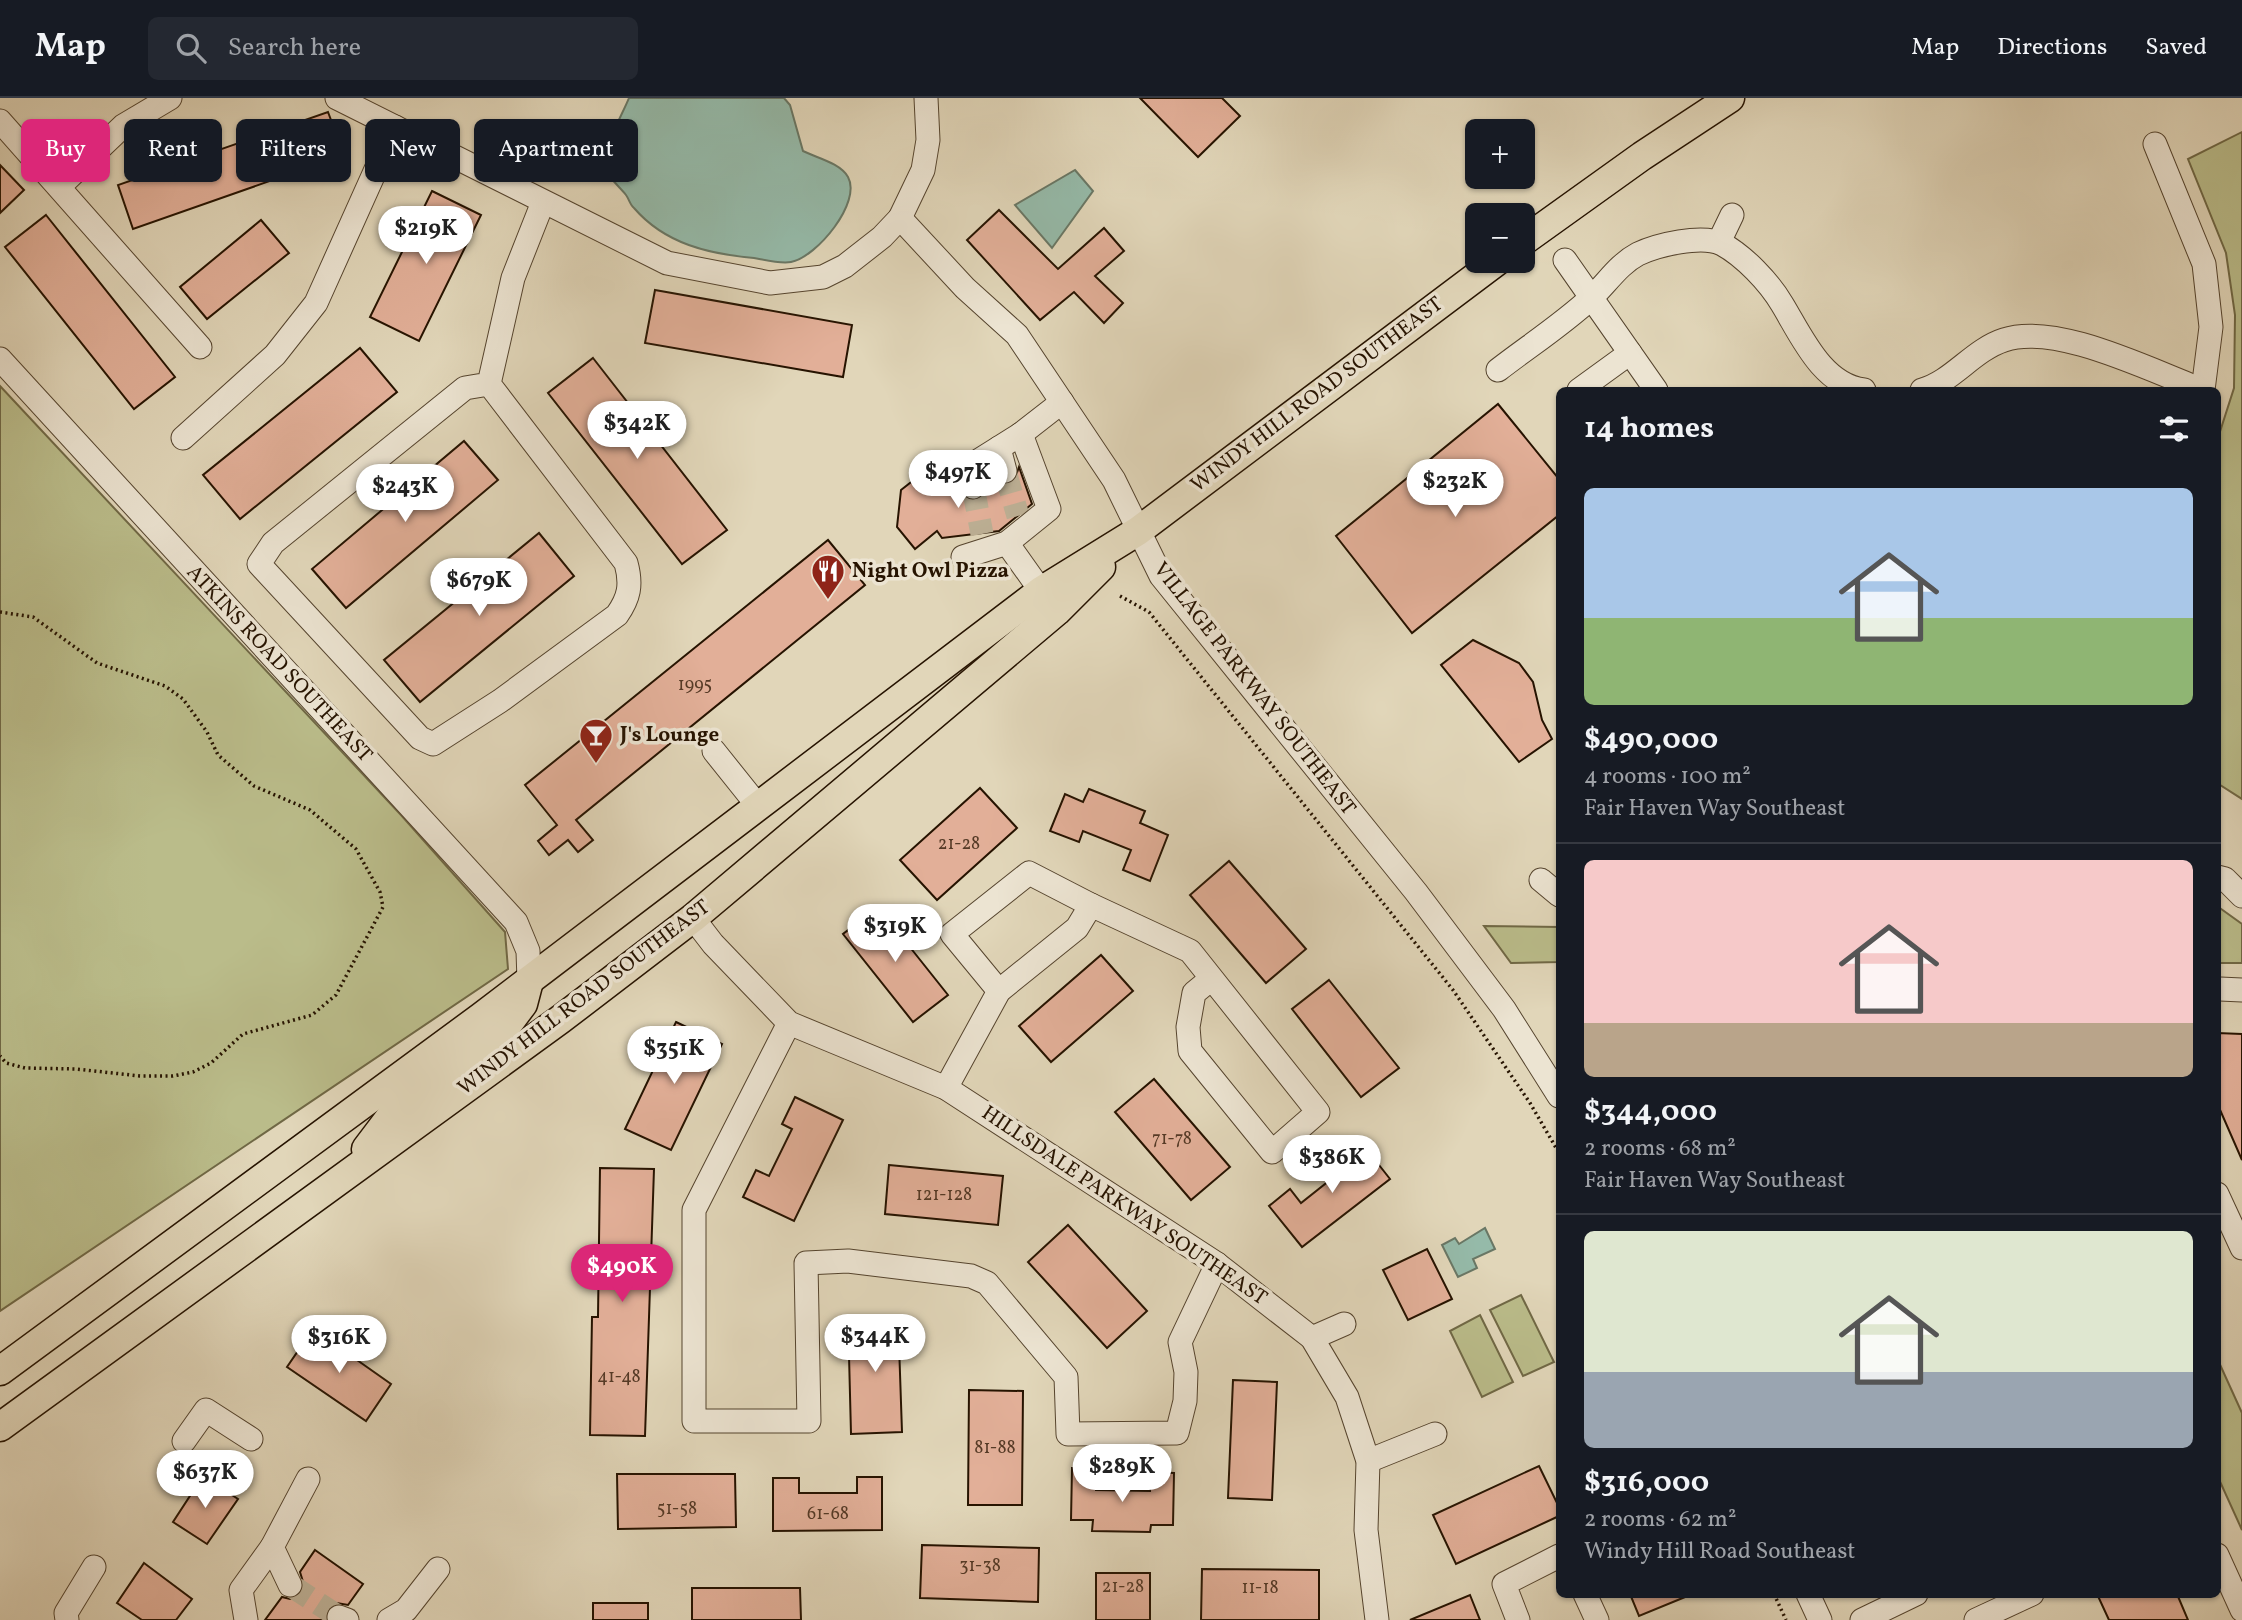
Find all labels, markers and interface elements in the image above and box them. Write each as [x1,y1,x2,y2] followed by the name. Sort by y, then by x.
[148,17,638,80] search box
[35,25,106,71] text: Map
[172,29,210,67] icon: search
[228,30,361,66] text: Search here
[1911,31,1959,65] text: Map
[1997,31,2107,65] text: Directions
[2145,31,2207,65] text: Saved
[21,119,110,182] chip: Buy
[124,119,222,182] chip: Rent
[236,119,351,182] chip: Filters
[365,119,460,182] chip: New
[474,119,638,182] chip: Apartment
[1465,119,1535,273] map controls
[1465,119,1535,189] button: +
[1465,203,1535,273] button: −
[377,206,475,266] pin: $219K
[394,213,458,245] text: $219K
[1185,290,1449,500] street label: WINDY HILL ROAD SOUTHEAST
[588,402,686,461] pin: $342K
[603,408,671,440] text: $342K
[1584,408,1714,450] text: 14 homes
[2155,410,2193,448] icon: filters
[909,450,1007,510] pin: $497K
[925,457,991,489] text: $497K
[1406,460,1504,519] pin: $232K
[356,464,454,524] pin: $243K
[1423,466,1487,498] text: $232K
[372,471,438,503] text: $243K
[1826,534,1952,660] icon: home
[809,552,847,601] restaurant icon: Night Owl Pizza
[1146,556,1362,822] street label: VILLAGE PARKWAY SOUTHEAST
[852,557,1009,586] place label: Night Owl Pizza
[180,559,378,769] street label: ATKINS ROAD SOUTHEAST
[430,559,528,618] pin: $679K
[446,565,512,597] text: $679K
[678,673,712,698] house number: 1995
[577,716,615,765] bar icon: J's Lounge
[1584,719,1718,761] text: $490,000
[619,721,719,750] place label: J's Lounge
[1584,761,1751,793] text: 4 rooms · 100 m²
[1584,793,1845,825] text: Fair Haven Way Southeast
[938,832,980,857] house number: 21-28
[452,893,716,1103] street label: WINDY HILL ROAD SOUTHEAST
[846,904,944,964] pin: $319K
[1826,906,1952,1032] icon: home
[863,911,927,943] text: $319K
[625,1026,723,1086] pin: $351K
[643,1033,705,1065] text: $351K
[1584,1091,1717,1133] text: $344,000
[975,1099,1273,1313] street label: HILLSDALE PARKWAY SOUTHEAST
[1152,1127,1192,1152] house number: 71-78
[1584,1133,1736,1165] text: 2 rooms · 68 m²
[1283,1136,1381,1195] pin: $386K
[1299,1142,1365,1174] text: $386K
[1584,1165,1845,1197] text: Fair Haven Way Southeast
[916,1183,972,1208] house number: 121-128
[573,1244,671,1304] pin: $490K
[587,1251,657,1283] text: $490K
[1826,1277,1952,1403] icon: home
[826,1314,924,1374] pin: $344K
[290,1316,388,1375] pin: $316K
[840,1321,910,1353] text: $344K
[307,1322,371,1354] text: $316K
[597,1365,641,1390] house number: 41-48
[974,1436,1016,1461] house number: 81-88
[1073,1444,1171,1504] pin: $289K
[156,1450,254,1510] pin: $637K
[1089,1451,1155,1483] text: $289K
[173,1457,237,1489] text: $637K
[1584,1462,1709,1504] text: $316,000
[657,1497,697,1522] house number: 51-58
[807,1502,849,1527] house number: 61-68
[1584,1504,1736,1536] text: 2 rooms · 62 m²
[1584,1536,1855,1568] text: Windy Hill Road Southeast
[959,1554,1001,1579] house number: 31-38
[1102,1575,1144,1600] house number: 21-28
[1241,1576,1279,1601] house number: 11-18

